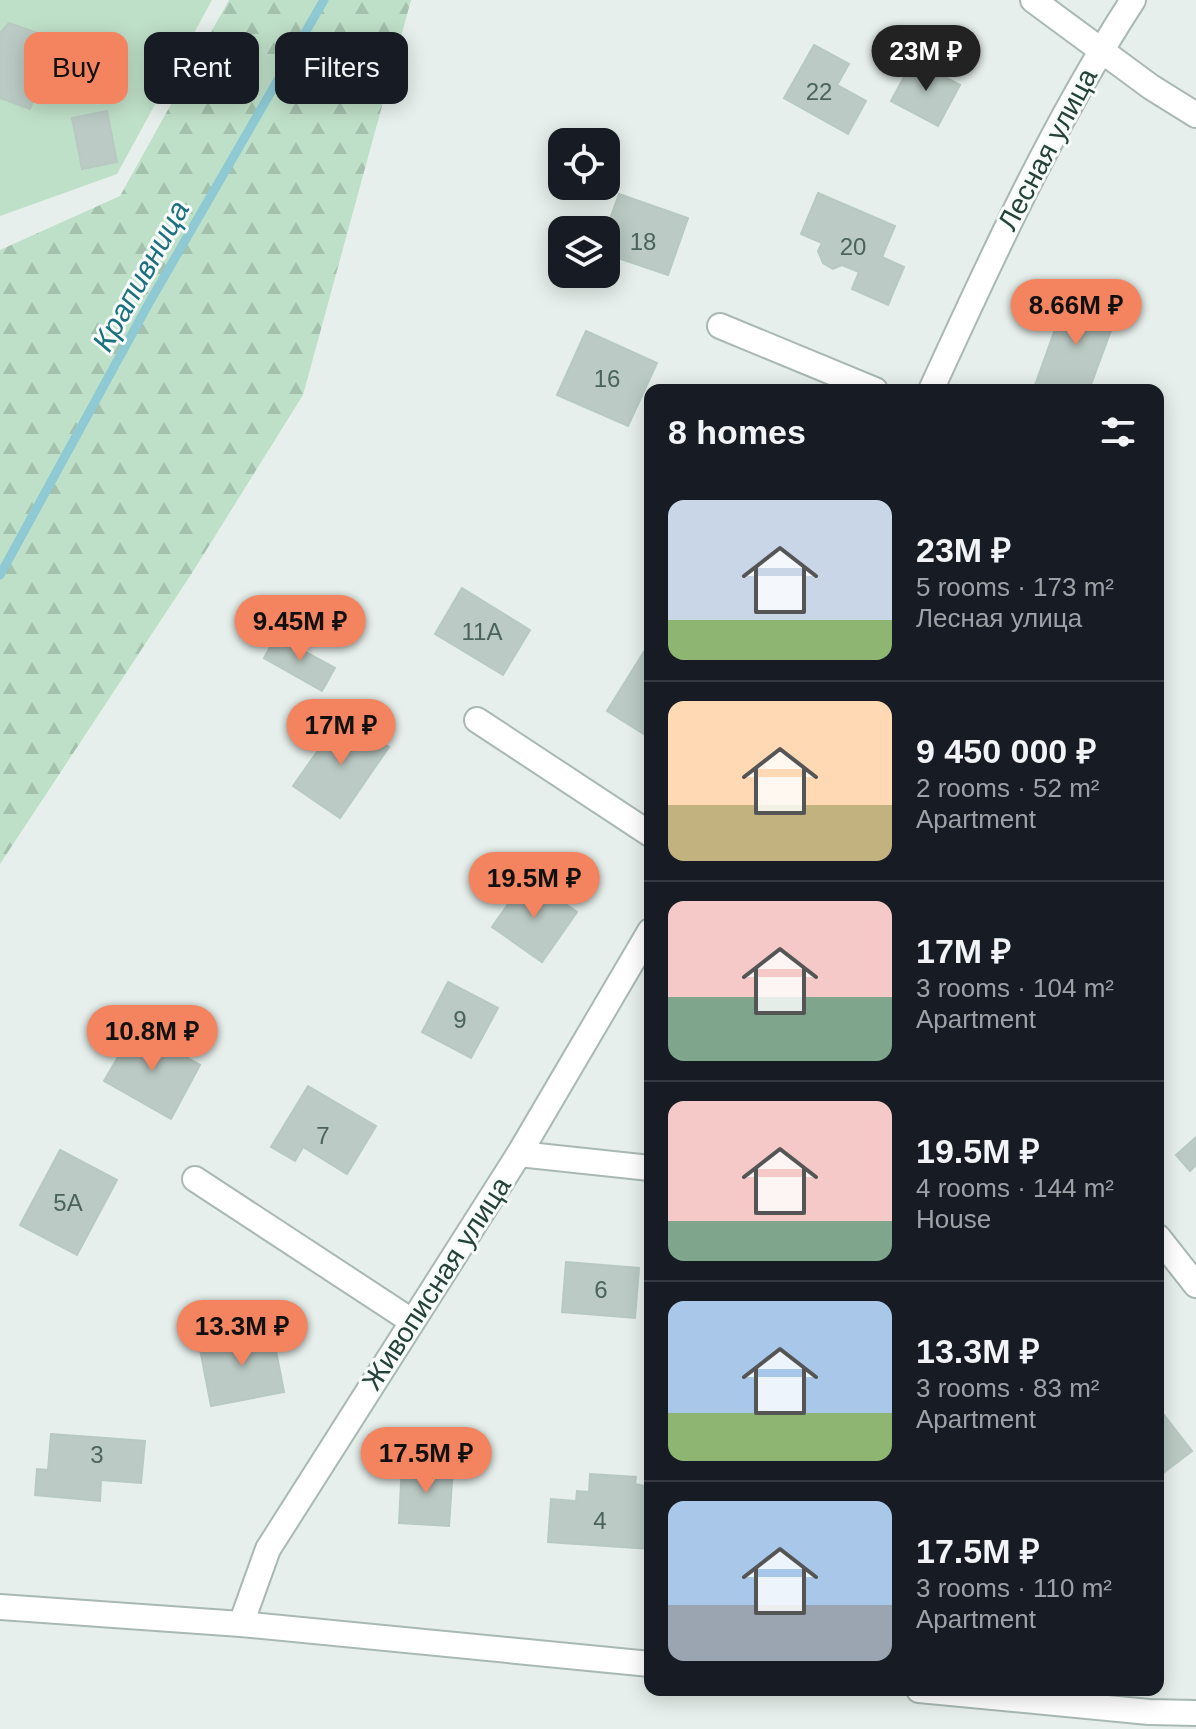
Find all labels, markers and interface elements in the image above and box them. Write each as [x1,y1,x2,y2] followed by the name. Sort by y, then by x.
[870,25,982,93] pin: 23M ₽
[24,32,128,104] chip: Buy
[144,32,259,104] chip: Rent
[275,32,408,104] chip: Filters
[890,36,962,66] text: 23M ₽
[992,63,1103,235] street label: Лесная улица
[806,78,832,105] house number: 22
[548,128,620,288] map controls
[548,128,620,200] button: locate
[86,195,195,357] water label: Крапивница
[548,216,620,288] button: layers
[630,228,656,255] house number: 18
[840,233,866,260] house number: 20
[1002,279,1150,347] pin: 8.66M ₽
[1029,290,1123,320] text: 8.66M ₽
[594,365,620,392] house number: 16
[1096,410,1140,454] icon: filters
[668,413,806,451] text: 8 homes
[916,531,1011,569] text: 23M ₽
[732,532,828,628] icon: home
[916,572,1114,602] text: 5 rooms · 173 m²
[226,595,374,663] pin: 9.45M ₽
[916,603,1082,633] text: Лесная улица
[253,606,347,636] text: 9.45M ₽
[462,618,502,645] house number: 11А
[285,699,397,767] pin: 17M ₽
[305,710,377,740] text: 17M ₽
[916,732,1097,770] text: 9 450 000 ₽
[732,733,828,829] icon: home
[916,773,1100,803] text: 2 rooms · 52 m²
[916,804,1036,834] text: Apartment
[460,852,608,920] pin: 19.5M ₽
[487,863,581,893] text: 19.5M ₽
[916,932,1011,970] text: 17M ₽
[732,933,828,1029] icon: home
[916,973,1114,1003] text: 3 rooms · 104 m²
[916,1004,1036,1034] text: Apartment
[78,1005,226,1073] pin: 10.8M ₽
[453,1006,467,1033] house number: 9
[105,1016,199,1046] text: 10.8M ₽
[316,1122,330,1149] house number: 7
[916,1132,1040,1170] text: 19.5M ₽
[732,1133,828,1229] icon: home
[356,1171,517,1395] street label: Живописная улица
[916,1173,1114,1203] text: 4 rooms · 144 m²
[53,1189,83,1216] house number: 5А
[916,1204,991,1234] text: House
[594,1276,608,1303] house number: 6
[168,1300,316,1368] pin: 13.3M ₽
[195,1311,289,1341] text: 13.3M ₽
[916,1332,1040,1370] text: 13.3M ₽
[732,1333,828,1429] icon: home
[916,1373,1100,1403] text: 3 rooms · 83 m²
[916,1404,1036,1434] text: Apartment
[352,1427,500,1495] pin: 17.5M ₽
[379,1438,473,1468] text: 17.5M ₽
[90,1441,104,1468] house number: 3
[593,1507,607,1534] house number: 4
[916,1532,1040,1570] text: 17.5M ₽
[732,1533,828,1629] icon: home
[916,1573,1112,1603] text: 3 rooms · 110 m²
[916,1604,1036,1634] text: Apartment

